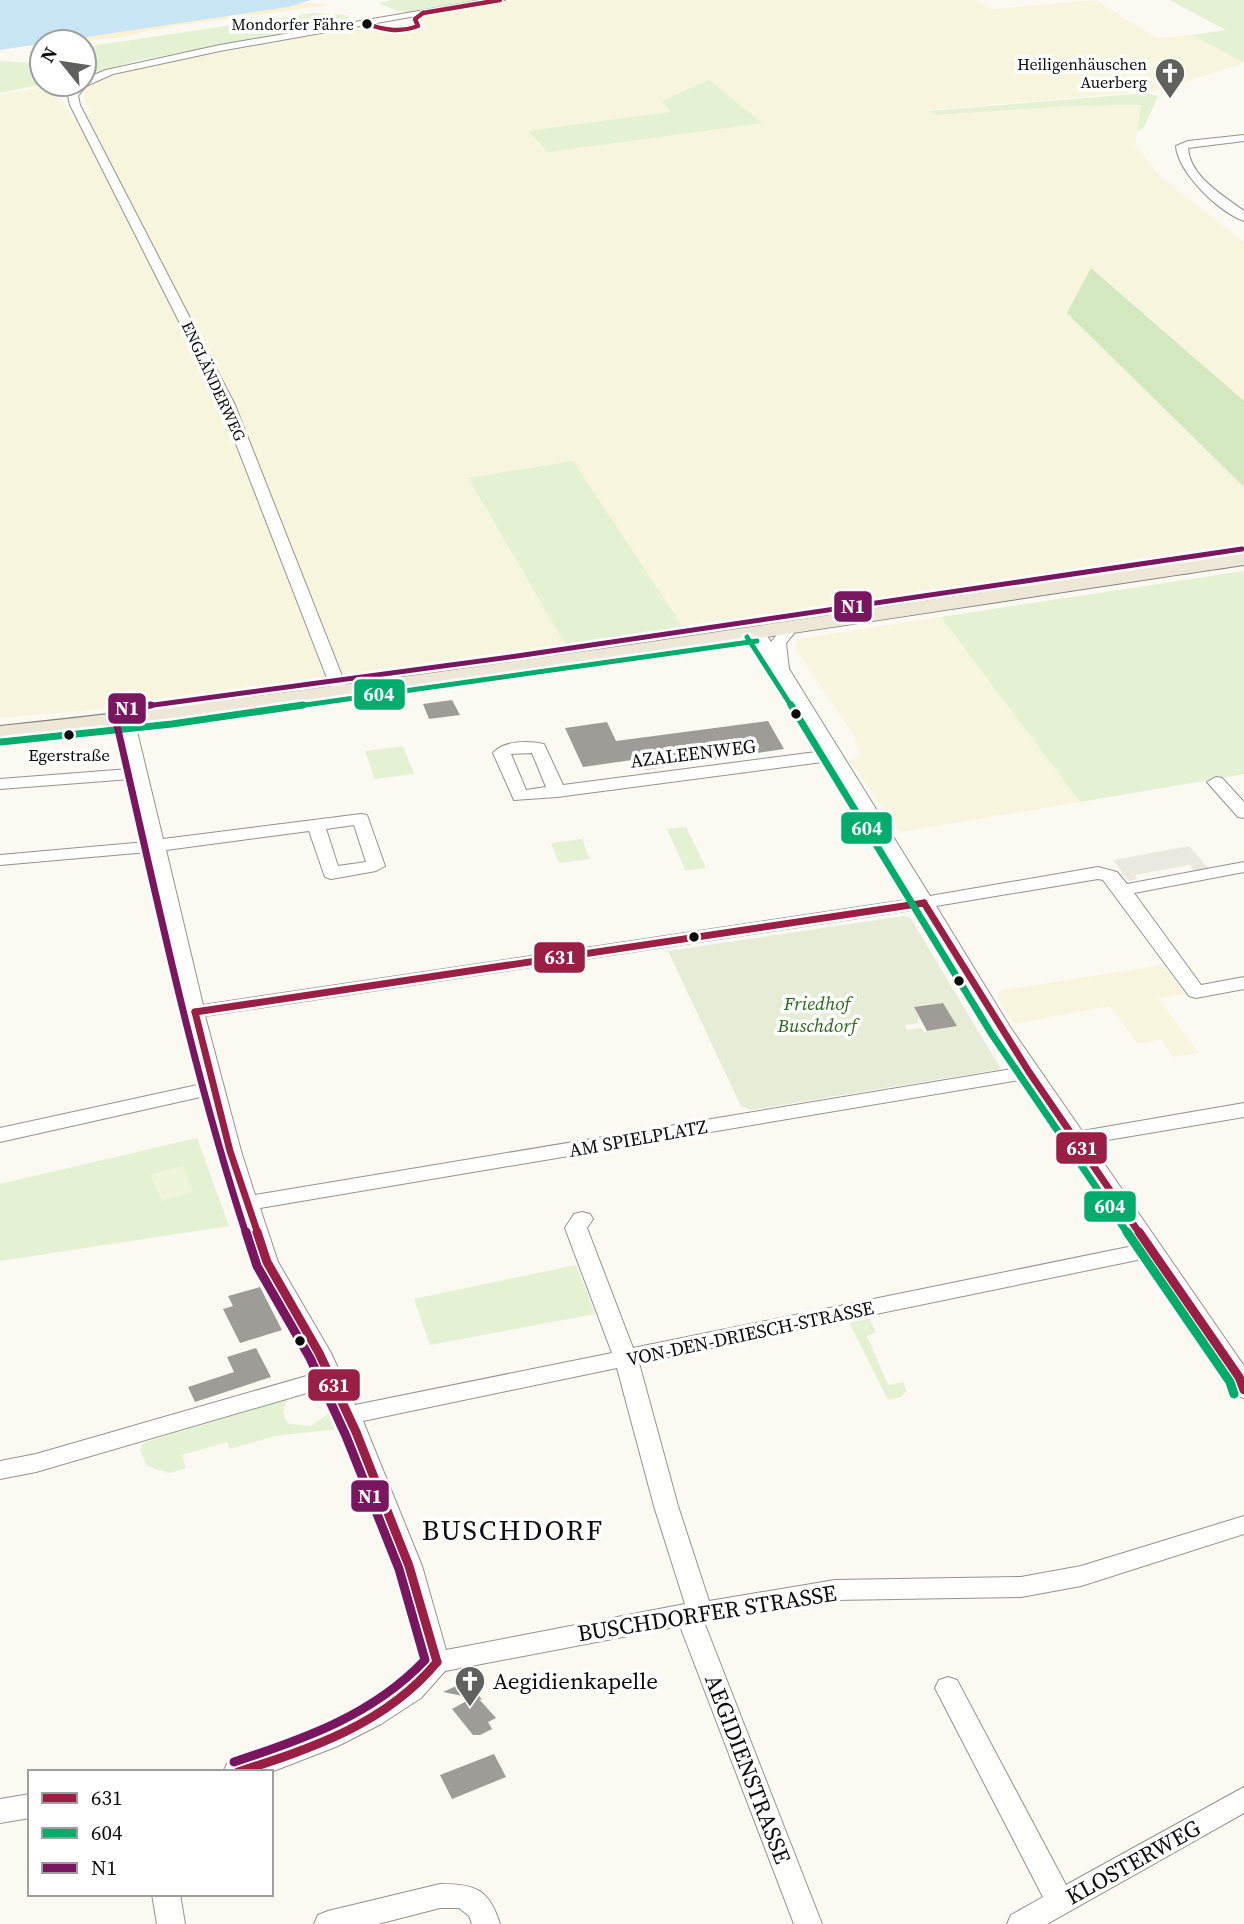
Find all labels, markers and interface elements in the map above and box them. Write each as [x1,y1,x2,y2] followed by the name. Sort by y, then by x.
[232,13,354,35] place label: Mondorfer Fähre
[360,17,374,31] marker: Mondorfer Fähre
[28,28,98,98] north arrow
[34,42,63,67] text: N
[1017,53,1147,93] place label: Heiligenhäuschen Auerberg
[1153,56,1187,100] church icon: Heiligenhäuschen Auerberg
[177,318,251,444] street label: ENGLÄNDERWEG
[833,590,873,623] line badge: N1
[841,593,865,619] text: N1
[353,678,406,711] line badge: 604
[364,681,394,707] text: 604
[107,692,147,725] line badge: N1
[115,695,139,721] text: N1
[789,707,803,721] unlabelled marker
[62,728,76,742] marker: Egerstraße
[629,732,757,774] street label: AZALEENWEG
[28,743,110,767] place label: Egerstraße
[840,811,893,845] line badge: 604
[852,815,882,841] text: 604
[687,930,701,944] unlabelled marker
[533,941,586,974] line badge: 631
[545,944,575,970] text: 631
[952,974,966,988] unlabelled marker
[776,990,860,1038] park label: Friedhof Buschdorf
[567,1113,710,1163] street label: AM SPIELPLATZ
[1055,1131,1108,1165] line badge: 631
[1067,1135,1097,1161] text: 631
[1083,1190,1137,1223] line badge: 604
[1095,1193,1125,1219] text: 604
[624,1294,876,1372] street label: VON-DEN-DRIESCH-STRASSE
[293,1334,307,1348] unlabelled marker
[307,1368,361,1402] line badge: 631
[319,1372,349,1398] text: 631
[350,1479,390,1513] line badge: N1
[358,1483,382,1509] text: N1
[422,1511,604,1549] district label: BUSCHDORF
[575,1577,839,1649] street label: BUSCHDORFER STRASSE
[453,1664,487,1708] church icon: Aegidienkapelle
[493,1665,658,1697] place label: Aegidienkapelle
[697,1670,799,1868] street label: AEGIDIENSTRASSE
[28,1770,273,1896] legend
[91,1783,123,1812] text: 631
[1060,1812,1206,1912] street label: KLOSTERWEG
[91,1818,123,1847] text: 604
[91,1853,117,1882] text: N1

